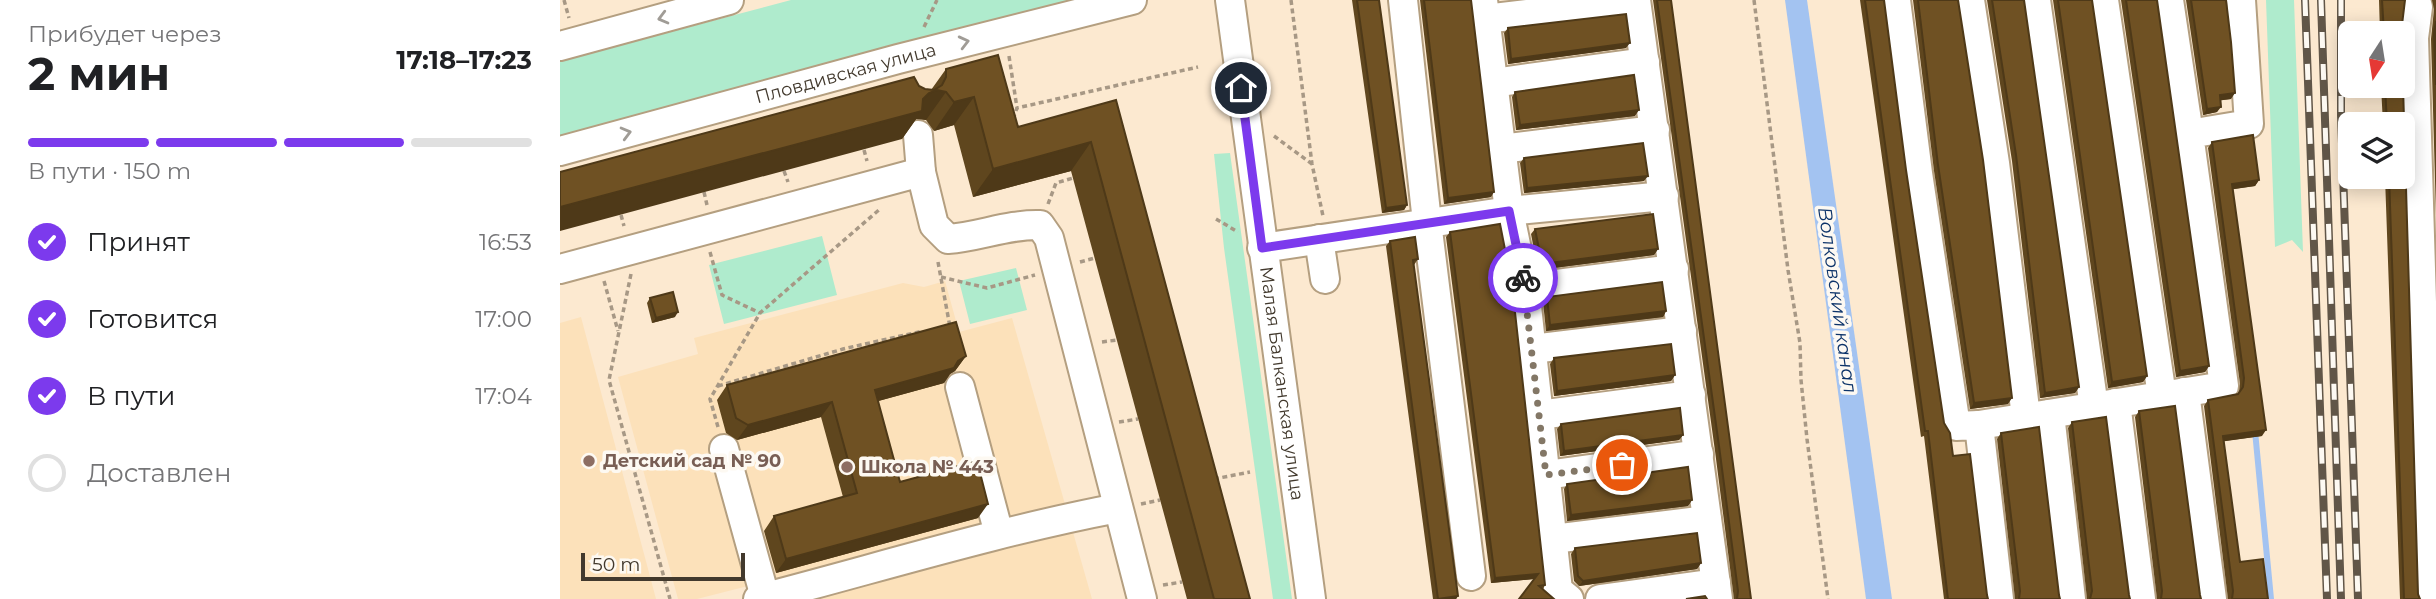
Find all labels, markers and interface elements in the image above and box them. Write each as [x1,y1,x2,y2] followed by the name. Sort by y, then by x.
[657,10,669,24] one-way arrow
[28,20,222,48] text: Прибудет через
[2338,21,2415,98] north arrow
[2338,21,2415,189] map controls
[958,36,970,51] one-way arrow
[753,39,938,108] street label: Пловдивская улица
[396,44,532,76] text: 17:18–17:23
[28,45,170,102] text: 2 мин
[1211,58,1271,118] pin
[1222,69,1260,107] icon: home
[2338,112,2415,189] button: layers
[620,127,632,141] one-way arrow
[28,157,191,185] text: В пути · 150 m
[1813,206,1862,395] water label: Волковский канал
[28,223,66,261] icon: check
[87,226,190,258] text: Принят
[479,228,532,256] text: 16:53
[1488,243,1558,313] courier
[1504,259,1542,297] icon: bike
[1255,265,1309,502] street label: Малая Балканская улица
[28,300,66,338] icon: check
[87,303,218,335] text: Готовится
[475,305,532,333] text: 17:00
[28,377,66,415] icon: check
[87,380,176,412] text: В пути
[475,382,532,410] text: 17:04
[1592,435,1652,495] pin
[1603,446,1641,484] icon: bag
[603,450,781,472] place label: Детский сад № 90
[581,453,597,469] marker: Детский сад № 90
[861,456,994,478] place label: Школа № 443
[87,457,232,489] text: Доставлен
[839,459,855,475] marker: Школа № 443
[581,550,746,582] scale bar
[592,553,640,576] text: 50 m

